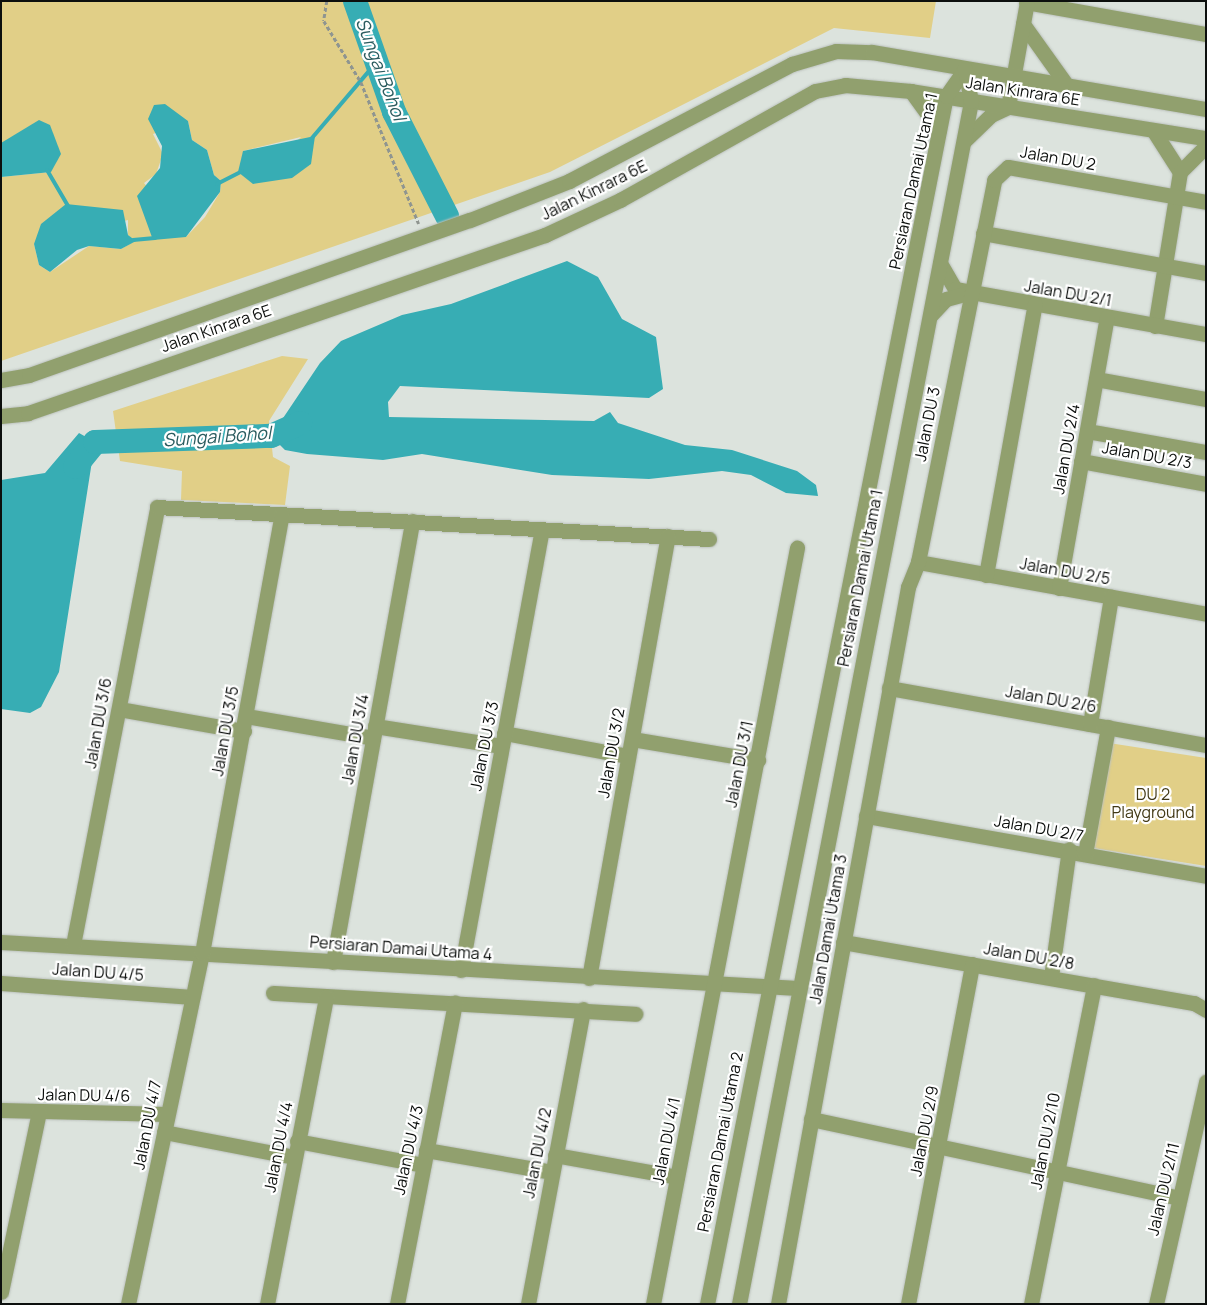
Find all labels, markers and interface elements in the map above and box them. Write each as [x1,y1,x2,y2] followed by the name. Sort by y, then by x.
[352,15,410,123] water label: Sungai Bohol
[965,73,1081,109] street label: Jalan Kinrara 6E
[885,91,941,271] street label: Persiaran Damai Utama 1
[1019,142,1097,174] street label: Jalan DU 2
[538,156,650,224] street label: Jalan Kinrara 6E
[1023,276,1113,310] street label: Jalan DU 2/1
[158,300,274,356] street label: Jalan Kinrara 6E
[910,385,944,463] street label: Jalan DU 3
[1049,402,1083,496] street label: Jalan DU 2/4
[162,421,272,451] water label: Sungai Bohol
[1101,438,1193,472] street label: Jalan DU 2/3
[833,488,887,668] street label: Persiaran Damai Utama 1
[1018,554,1112,588] street label: Jalan DU 2/5
[81,676,115,770] street label: Jalan DU 3/6
[1004,682,1098,716] street label: Jalan DU 2/6
[208,684,242,778] street label: Jalan DU 3/5
[338,692,372,786] street label: Jalan DU 3/4
[466,700,502,792] street label: Jalan DU 3/3
[594,707,628,799] street label: Jalan DU 3/2
[721,719,757,809] street label: Jalan DU 3/1
[1111,784,1195,822] park label: DU 2 Playground
[993,811,1085,845] street label: Jalan DU 2/7
[805,853,851,1005] street label: Jalan Damai Utama 3
[309,932,493,964] street label: Persiaran Damai Utama 4
[982,939,1076,973] street label: Jalan DU 2/8
[52,959,144,985] street label: Jalan DU 4/5
[693,1050,747,1234] street label: Persiaran Damai Utama 2
[129,1079,165,1171] street label: Jalan DU 4/7
[906,1084,942,1178] street label: Jalan DU 2/9
[38,1085,130,1105] street label: Jalan DU 4/6
[1026,1091,1064,1191] street label: Jalan DU 2/10
[648,1096,684,1186] street label: Jalan DU 4/1
[260,1100,296,1194] street label: Jalan DU 4/4
[389,1103,427,1197] street label: Jalan DU 4/3
[519,1106,555,1200] street label: Jalan DU 4/2
[1143,1141,1183,1237] street label: Jalan DU 2/11

